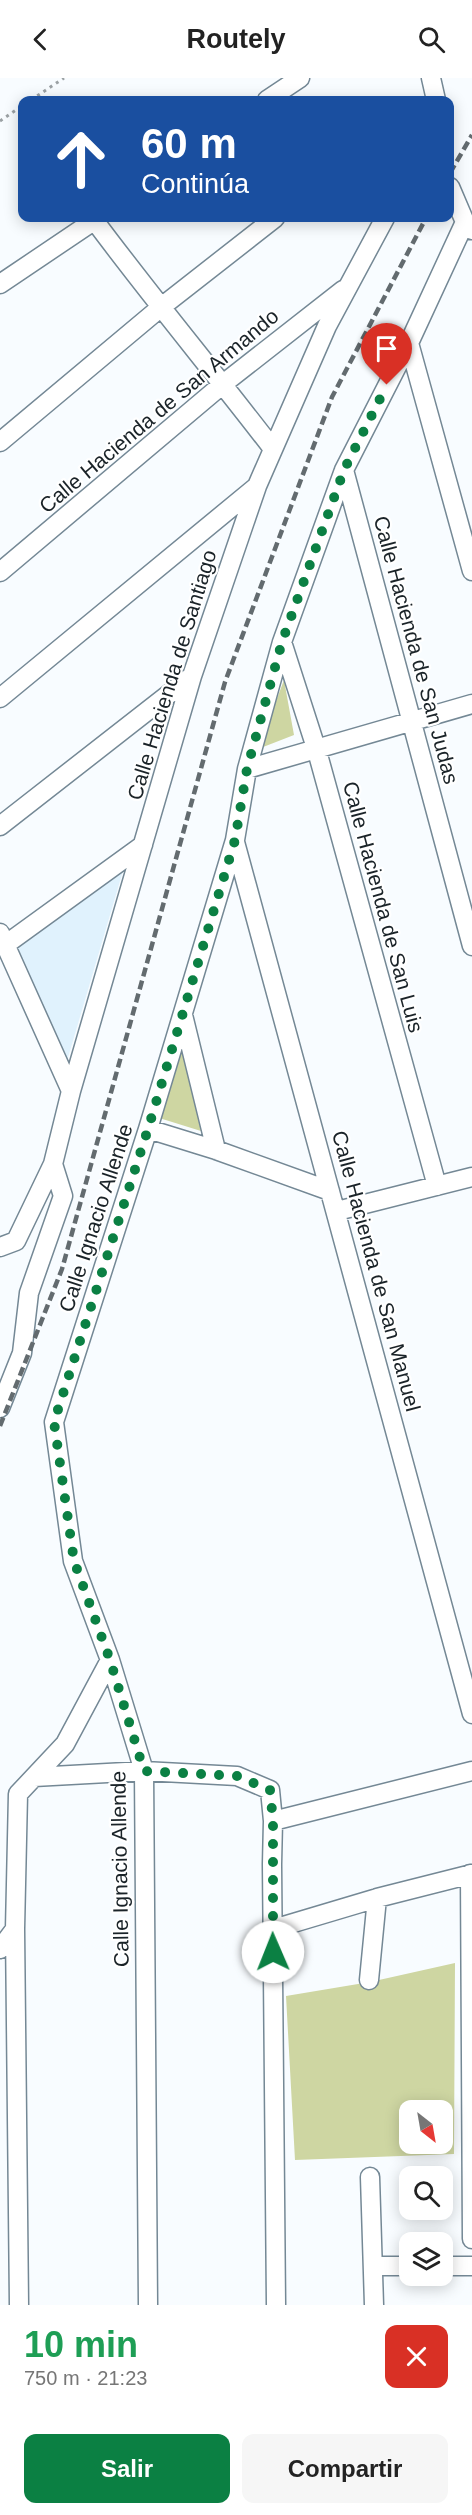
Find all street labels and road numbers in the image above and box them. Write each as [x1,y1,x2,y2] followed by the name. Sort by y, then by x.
[35,304,283,517] street label: Calle Hacienda de San Armando
[370,513,463,786] street label: Calle Hacienda de San Judas
[122,547,221,803] street label: Calle Hacienda de Santiago
[339,779,428,1035] street label: Calle Hacienda de San Luis
[54,1121,137,1315] street label: Calle Ignacio Allende
[328,1128,425,1414] street label: Calle Hacienda de San Manuel
[106,1771,133,1967] street label: Calle Ignacio Allende

